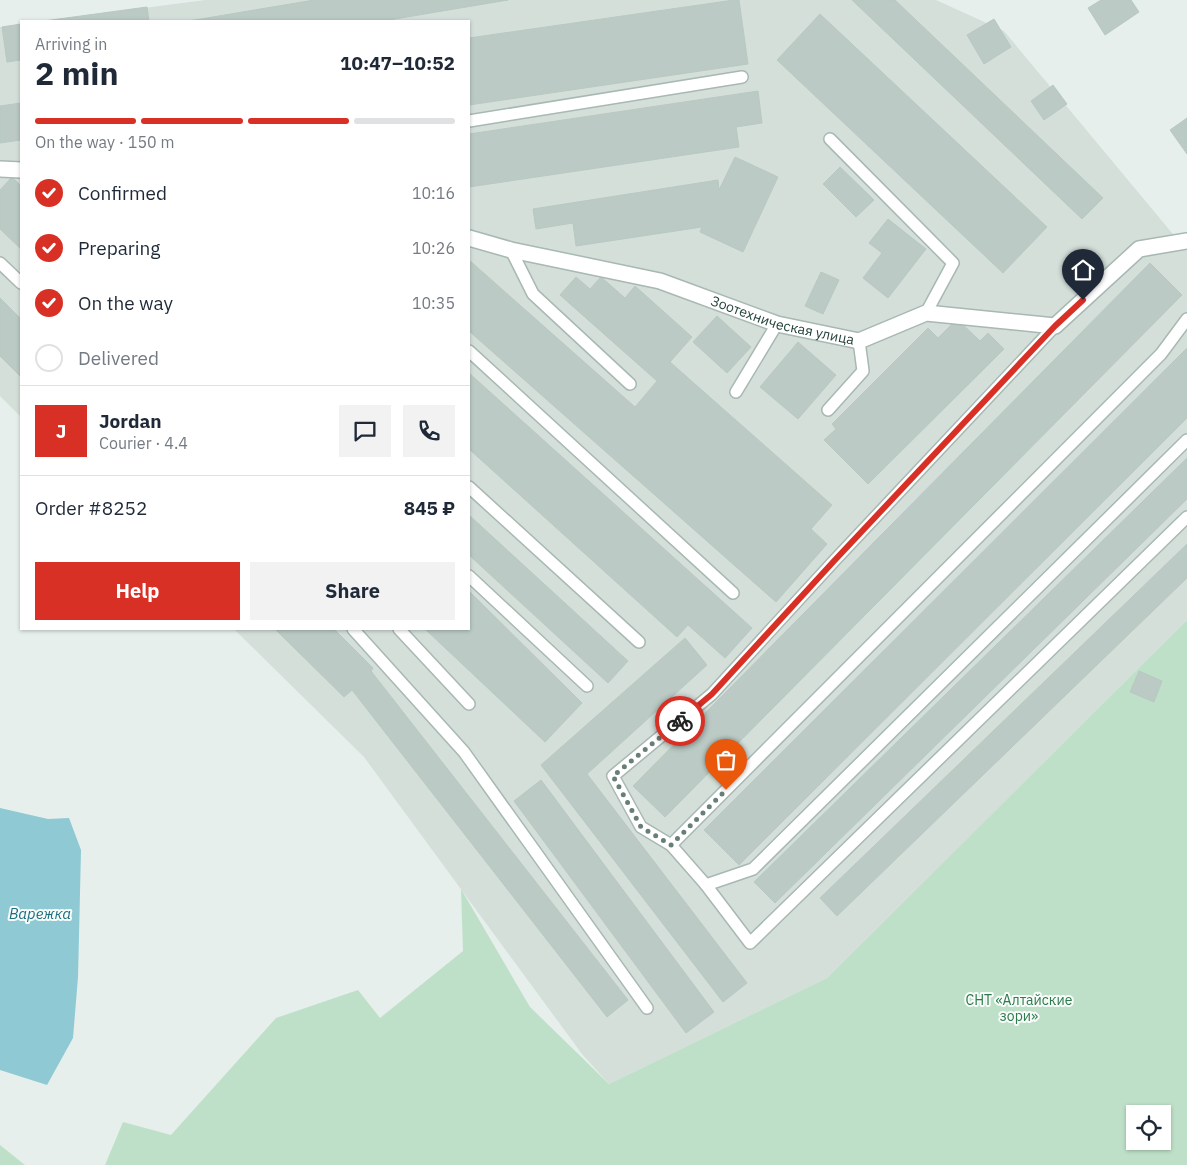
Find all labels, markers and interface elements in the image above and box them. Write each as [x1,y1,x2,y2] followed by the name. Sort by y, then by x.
[35,34,107,54] text: Arriving in
[340,51,455,75] text: 10:47–10:52
[35,52,119,94] text: 2 min
[35,132,174,152] text: On the way · 150 m
[35,179,63,207] icon: check
[78,181,167,205] text: Confirmed
[412,183,455,203] text: 10:16
[35,234,63,262] icon: check
[78,236,160,260] text: Preparing
[412,238,455,258] text: 10:26
[1062,249,1104,300] pin
[1069,256,1097,284] icon: home
[35,289,63,317] icon: check
[78,291,173,315] text: On the way
[708,292,856,349] street label: Зоотехническая улица
[412,293,455,313] text: 10:35
[78,346,159,370] text: Delivered
[339,405,391,457] button: chat
[403,405,455,457] button: phone
[99,409,162,433] text: Jordan
[56,419,66,443] text: J
[99,433,188,453] text: Courier · 4.4
[35,496,147,520] text: Order #8252
[404,496,455,520] text: 845 ₽
[35,562,240,620] button: Help
[250,562,455,620] button: Share
[655,696,705,746] courier
[666,707,694,735] icon: bike
[705,739,747,790] pin
[712,746,740,774] icon: bag
[9,904,71,923] water label: Варежка
[966,991,1073,1025] park label: СНТ «Алтайские зори»
[1126,1105,1171,1150] map controls
[1126,1105,1171,1150] button: locate

